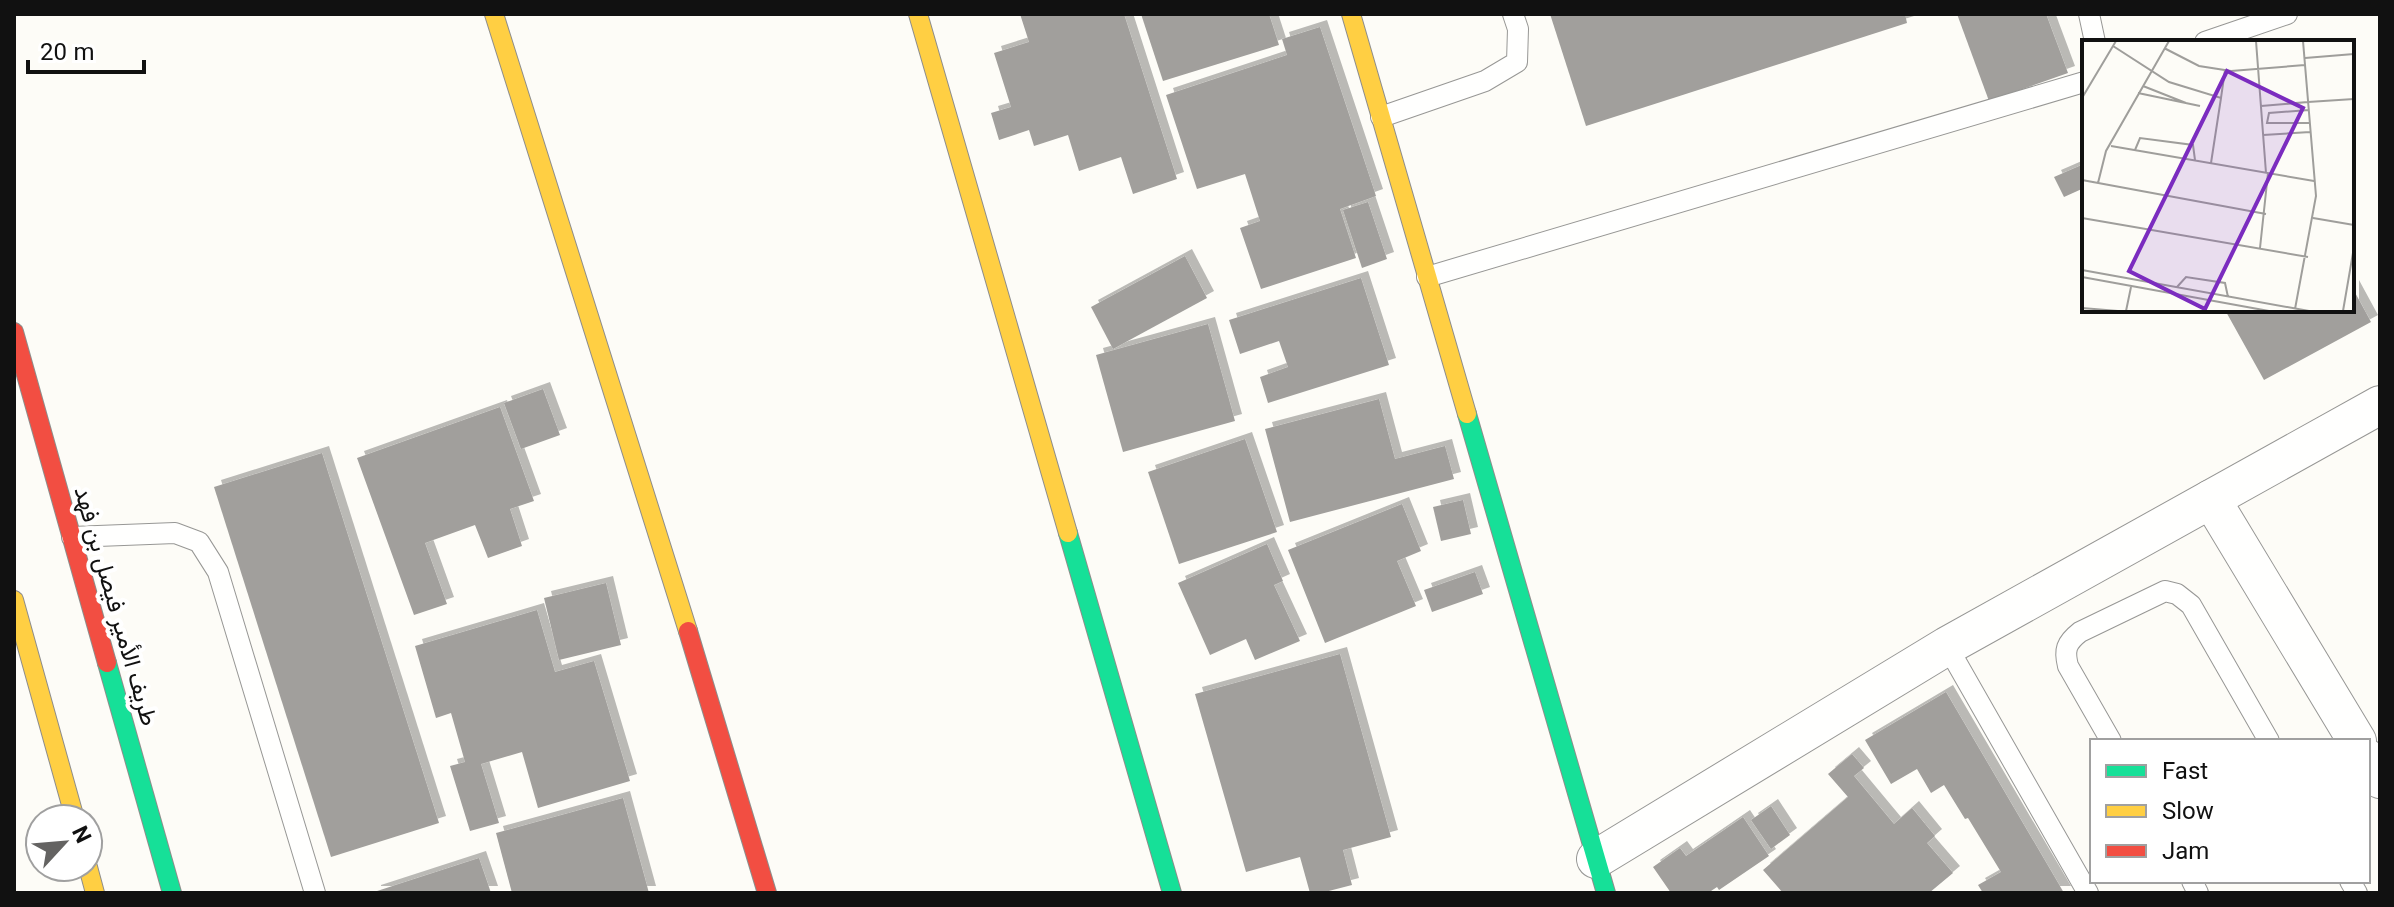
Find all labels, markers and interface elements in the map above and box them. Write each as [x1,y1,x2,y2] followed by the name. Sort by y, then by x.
[28,24,144,74] scale bar
[40,35,94,73] text: 20 m
[2082,40,2354,312] inset map
[62,482,166,731] street label: طريف الأمير فيصل بن فهد
[2090,739,2370,883] legend
[2162,754,2208,792] text: Fast
[2162,794,2214,832] text: Slow
[24,803,104,883] north arrow
[61,821,99,850] text: N
[2162,834,2209,872] text: Jam

